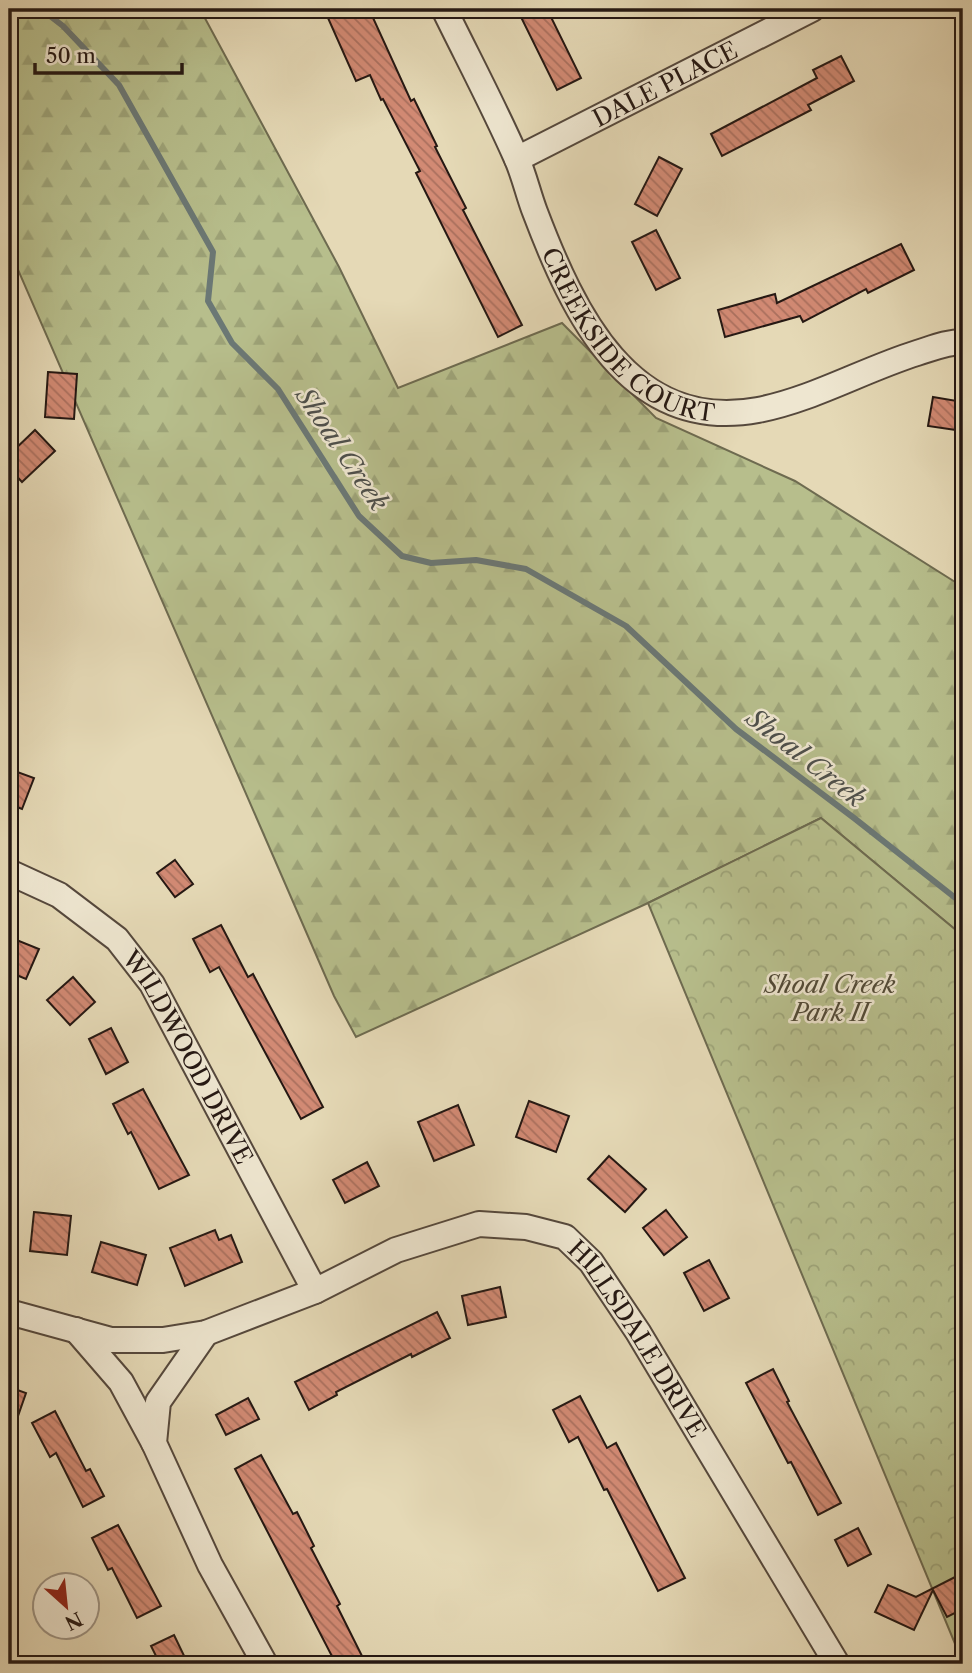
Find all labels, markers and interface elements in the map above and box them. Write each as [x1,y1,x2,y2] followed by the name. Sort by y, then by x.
[35,32,182,76] scale bar
[588,35,742,133] street label: DALE PLACE
[46,43,96,68] text: 50 m
[536,243,717,427] street label: CREEKSIDE COURT
[288,380,395,517] water label: Shoal Creek
[739,700,872,815] water label: Shoal Creek
[116,943,259,1169] street label: WILDWOOD DRIVE
[762,970,896,1027] park label: Shoal Creek Park II
[563,1234,712,1443] street label: HILLSDALE DRIVE
[32,1572,102,1642] north arrow
[61,1607,86,1635] text: N

